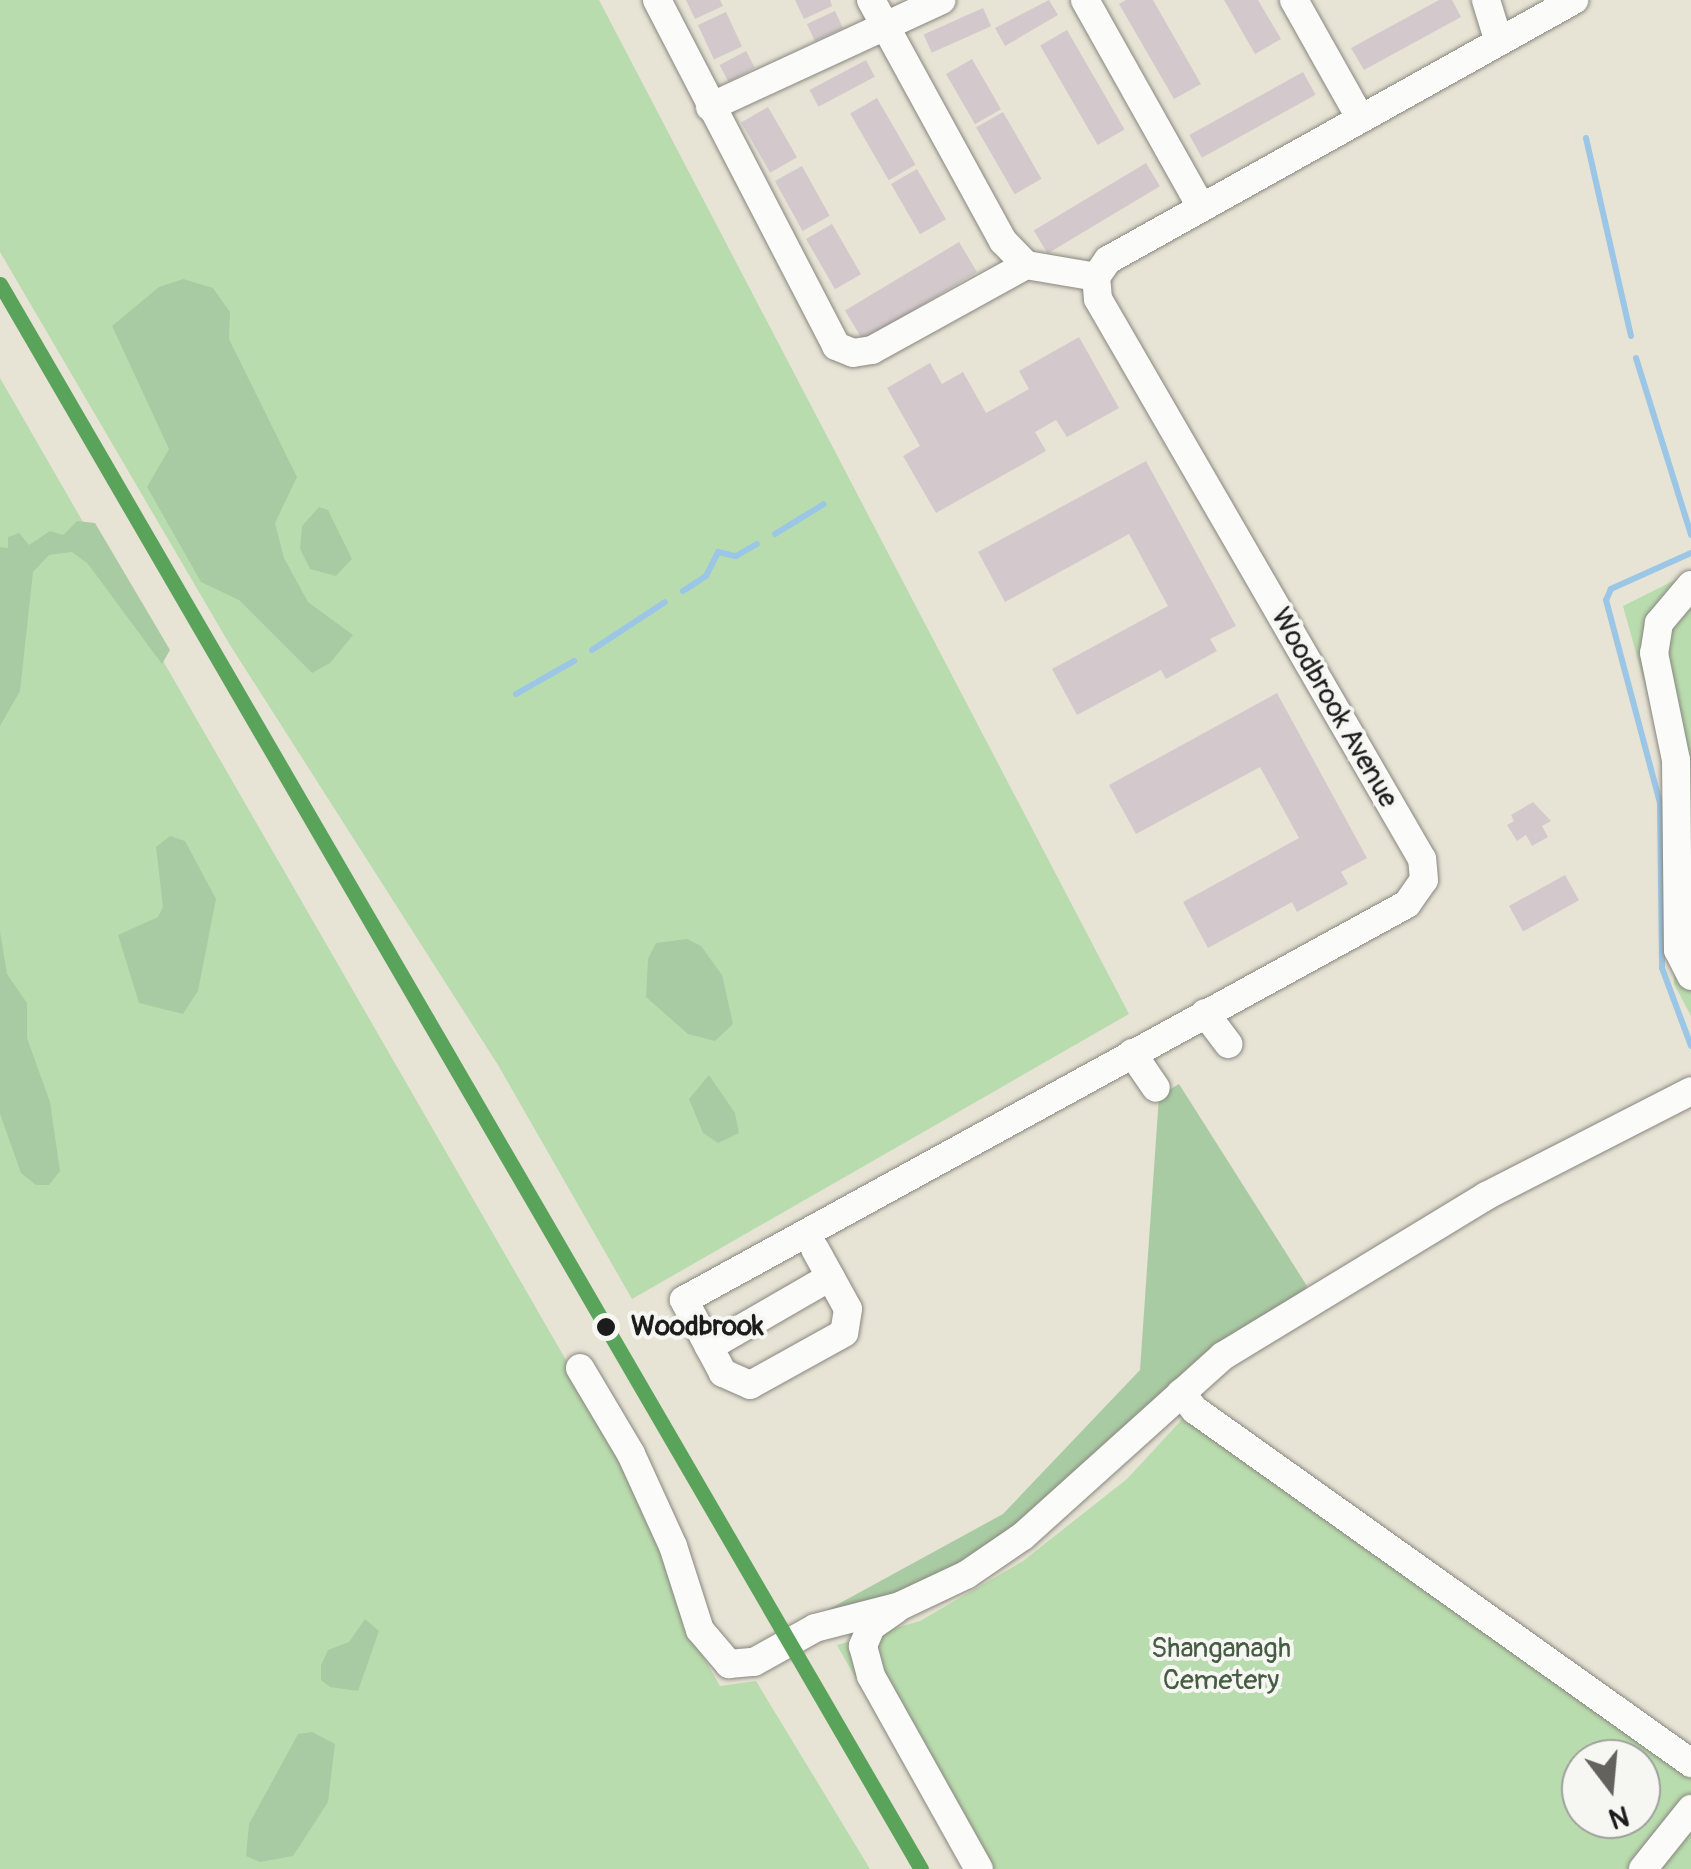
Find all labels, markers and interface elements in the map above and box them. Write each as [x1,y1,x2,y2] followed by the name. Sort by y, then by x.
[1263,602,1405,814] street label: Woodbrook Avenue
[631,1310,764,1344] place label: Woodbrook
[590,1311,622,1343] marker: Woodbrook
[1151,1632,1291,1698] park label: Shanganagh Cemetery
[1561,1739,1661,1839] north arrow
[1605,1797,1633,1836] text: N

